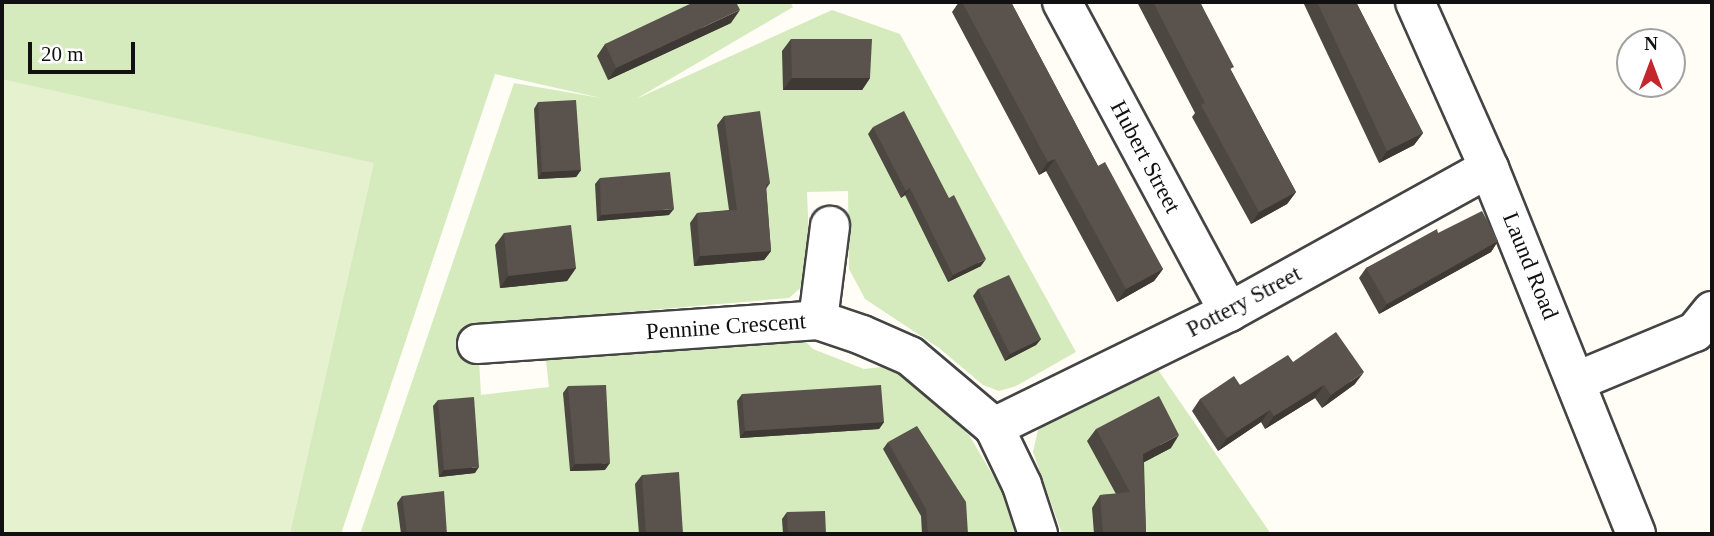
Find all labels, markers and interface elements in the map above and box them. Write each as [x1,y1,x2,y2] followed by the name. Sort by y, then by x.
[32,28,138,72] scale bar
[1616,28,1686,98] north arrow
[1644,33,1658,54] text: N
[41,42,84,66] text: 20 m
[1104,96,1186,218] street label: Hubert Street
[1496,208,1564,324] street label: Laund Road
[1182,260,1306,344] street label: Pottery Street
[645,308,807,346] street label: Pennine Crescent

